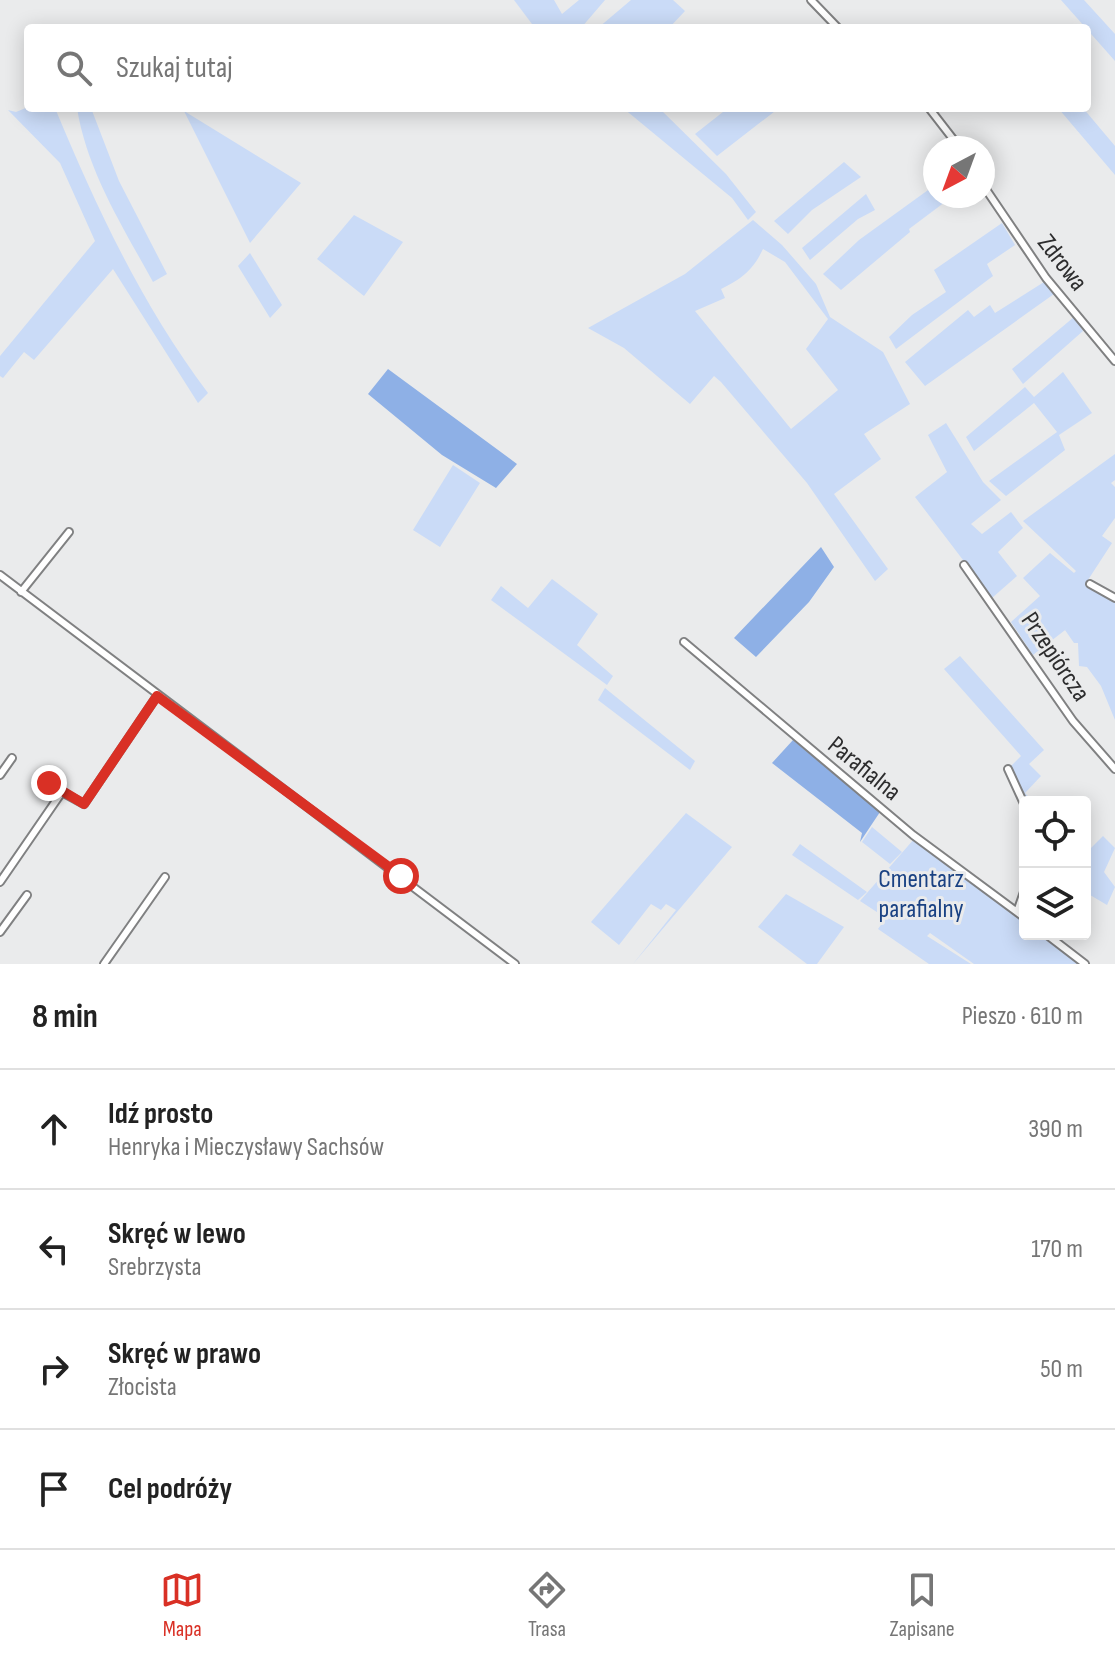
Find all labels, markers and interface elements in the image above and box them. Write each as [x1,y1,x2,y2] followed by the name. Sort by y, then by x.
[24,24,1091,112] search box
[52,46,96,90] icon: search
[116,50,233,86] text: Szukaj tutaj
[923,136,995,208] north arrow
[1030,229,1094,297] street label: Zdrowa
[1014,607,1096,707] street label: Przepiórcza
[821,730,907,808] street label: Parafialna
[31,765,67,801] route end
[1019,796,1091,940] map controls
[1019,796,1091,868] button: locate
[383,858,419,894] route start
[878,864,964,925] park label: Cmentarz parafialny
[1019,868,1091,940] button: layers
[32,996,98,1037] text: 8 min
[962,1001,1083,1032] text: Pieszo · 610 m
[108,1096,213,1132] text: Idź prosto
[32,1107,76,1151] icon: ahead
[1028,1114,1083,1145] text: 390 m
[108,1132,384,1163] text: Henryka i Mieczysławy Sachsów
[108,1216,246,1252] text: Skręć w lewo
[32,1227,76,1271] icon: left
[1031,1234,1083,1265] text: 170 m
[108,1252,202,1283] text: Srebrzysta
[108,1336,261,1372] text: Skręć w prawo
[32,1347,76,1391] icon: right
[1040,1354,1083,1385] text: 50 m
[108,1372,177,1403] text: Złocista
[32,1467,76,1511] icon: arrive
[108,1471,232,1507] text: Cel podróży
[160,1568,204,1643] tab: Mapa
[525,1568,569,1643] tab: Trasa
[890,1568,955,1643] tab: Zapisane

